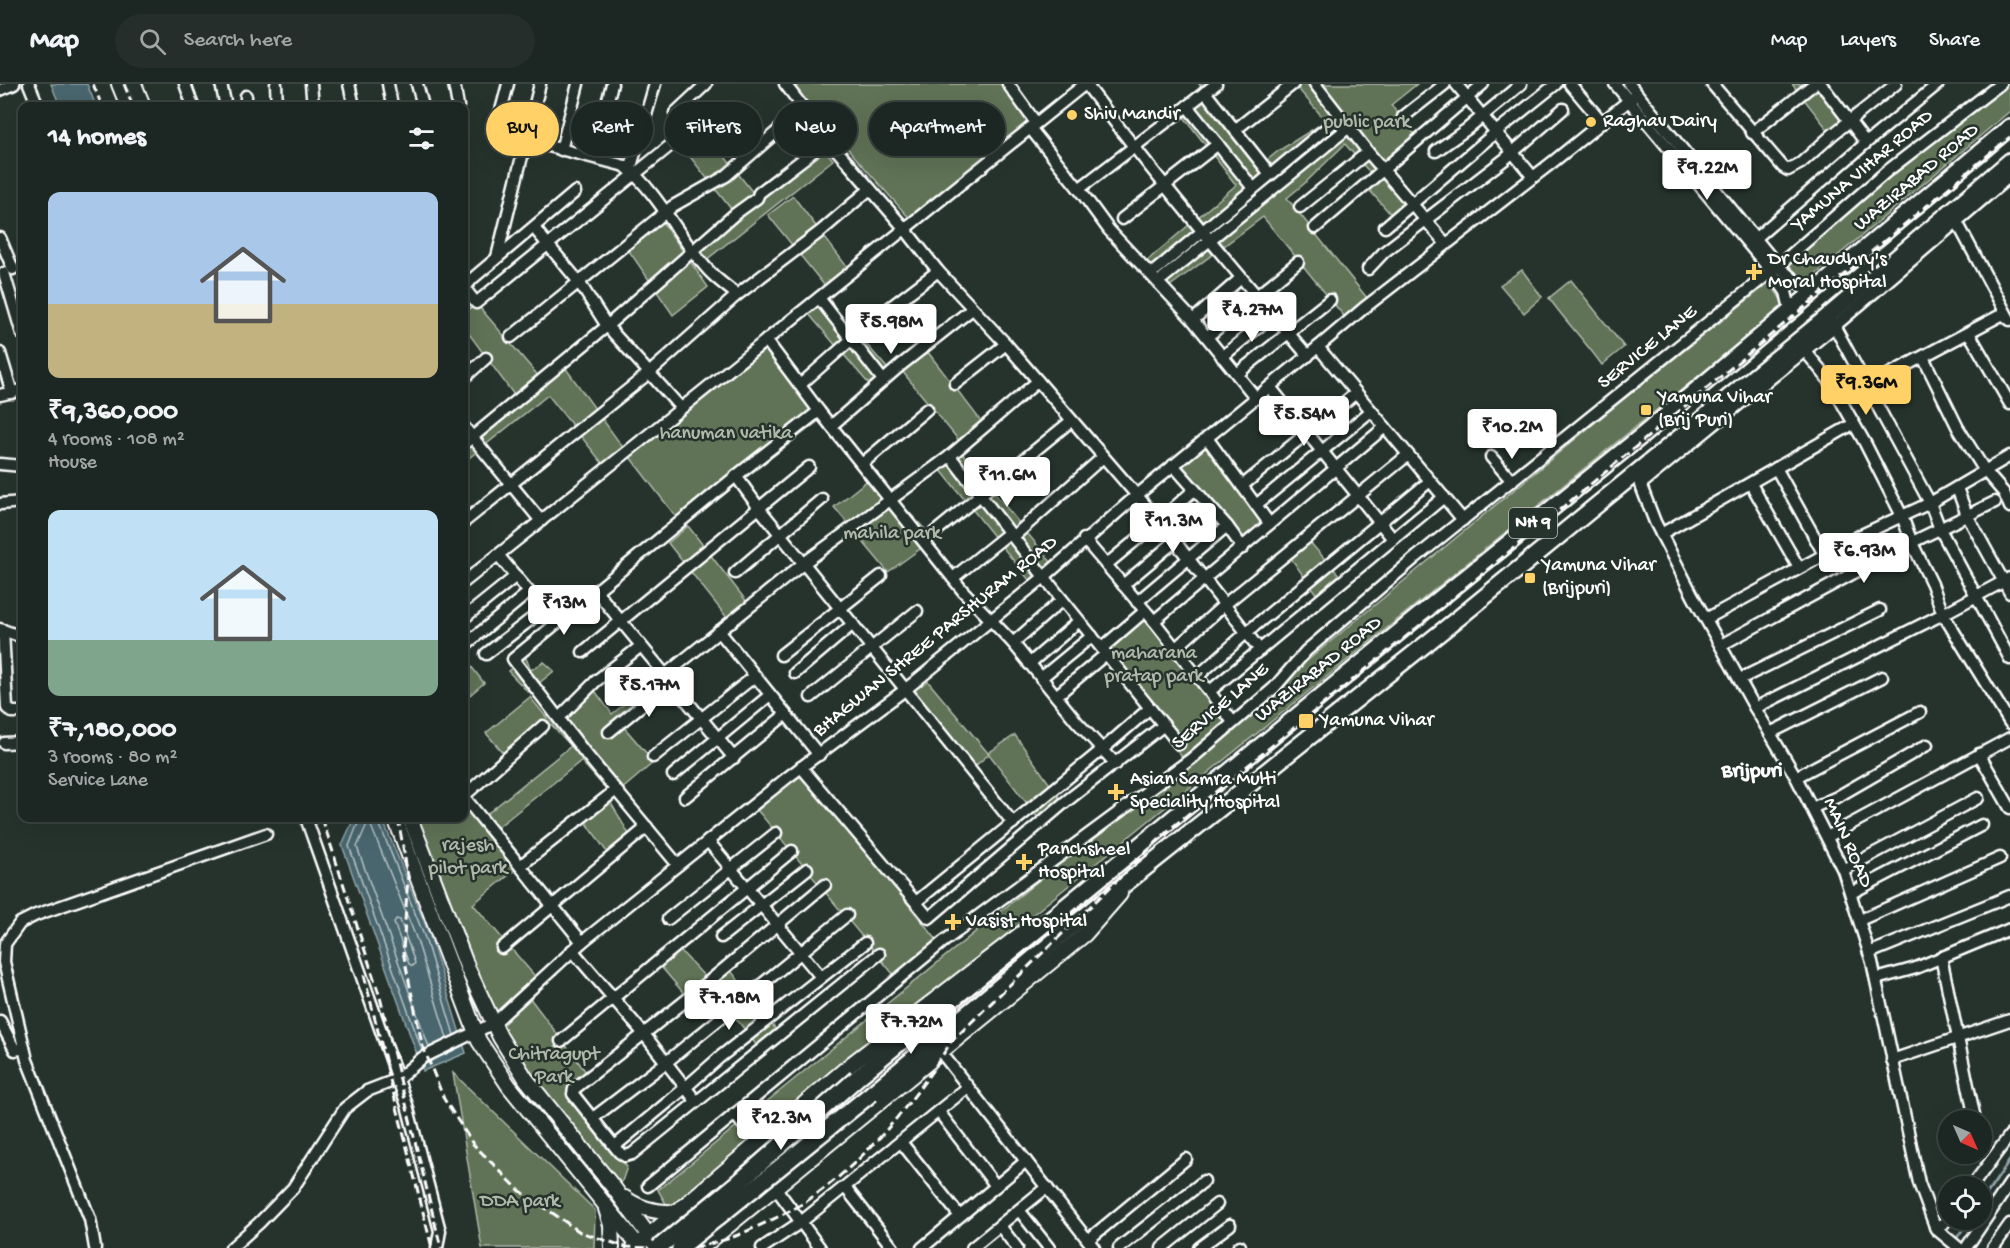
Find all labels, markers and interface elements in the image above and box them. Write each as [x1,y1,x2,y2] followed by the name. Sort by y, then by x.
[115,14,535,68] search box
[30,25,79,58] text: Map
[136,25,169,58] icon: search
[184,28,292,54] text: Search here
[1771,29,1807,54] text: Map
[1840,29,1896,54] text: Layers
[1929,29,1980,54] text: Share
[486,102,559,156] chip: Buy
[571,102,653,156] chip: Rent
[665,102,762,156] chip: Filters
[774,102,857,156] chip: New
[869,102,1005,156] chip: Apartment
[1084,104,1181,127] place label: Shiv Mandir
[1786,104,1939,238] street label: YAMUNA VIHAR ROAD
[1065,108,1079,122] marker: Shiv Mandir
[1603,111,1717,134] place label: Raghav Dairy
[1322,112,1413,135] park label: public park
[1584,115,1598,129] marker: Raghav Dairy
[1850,118,1985,237] street label: WAZIRABAD ROAD
[405,122,438,155] icon: filters
[48,123,146,154] text: 14 homes
[1658,150,1756,201] pin: ₹9.22M
[1676,158,1738,181] text: ₹9.22M
[189,231,297,339] icon: home
[1766,249,1887,295] place label: Dr Chaudhry's Moral Hospital
[1745,263,1763,281] marker: Dr Chaudhry's Moral Hospital
[1203,292,1301,343] pin: ₹4.27M
[1221,300,1283,323] text: ₹4.27M
[1594,300,1703,395] street label: SERVICE LANE
[842,304,940,355] pin: ₹5.98M
[859,312,923,335] text: ₹5.98M
[1817,365,1915,416] pin: ₹9.36M
[1835,373,1897,396] text: ₹9.36M
[1656,387,1774,433] place label: Yamuna Vihar (Brij Puri)
[1255,396,1353,447] pin: ₹5.54M
[48,398,178,429] text: ₹9,360,000
[1639,403,1653,417] marker: Yamuna Vihar (Brij Puri)
[1273,404,1335,427] text: ₹5.54M
[1463,409,1561,460] pin: ₹10.2M
[1482,417,1542,440] text: ₹10.2M
[660,423,793,446] park label: hanuman vatika
[48,429,185,452] text: 4 rooms · 108 m²
[48,452,97,475] text: House
[958,457,1056,508] pin: ₹11.6M
[978,465,1036,488] text: ₹11.6M
[1124,503,1222,554] pin: ₹11.3M
[1509,508,1557,538] road number: NH 9
[1144,511,1202,534] text: ₹11.3M
[843,523,943,546] park label: mahila park
[809,531,1063,743] street label: BHAGWAN SHREE PARSHURAM ROAD
[1815,533,1913,584] pin: ₹6.93M
[1833,541,1895,564] text: ₹6.93M
[189,549,297,657] icon: home
[1540,555,1658,601] place label: Yamuna Vihar (Brijpuri)
[1523,571,1537,585] marker: Yamuna Vihar (Brijpuri)
[528,585,600,636] pin: ₹13M
[542,593,586,616] text: ₹13M
[1251,611,1388,728] street label: WAZIRABAD ROAD
[1104,643,1205,689] park label: maharana pratap park
[1168,658,1275,755] street label: SERVICE LANE
[600,667,698,718] pin: ₹5.17M
[619,675,679,698] text: ₹5.17M
[1318,710,1436,733] place label: Yamuna Vihar
[1297,712,1315,730] marker: Yamuna Vihar
[48,716,177,747] text: ₹7,180,000
[48,747,177,770] text: 3 rooms · 80 m²
[1720,760,1783,785] district label: Brijpuri
[1130,769,1280,815] place label: Asian Samra Multi Speciality Hospital
[48,770,148,793] text: Service Lane
[1107,783,1125,801] marker: Asian Samra Multi Speciality Hospital
[1817,795,1877,892] street label: MAIN ROAD
[428,835,509,881] park label: rajesh pilot park
[1037,839,1130,885] place label: Panchsheel Hospital
[1015,853,1033,871] marker: Panchsheel Hospital
[965,911,1087,934] place label: Vasist Hospital
[944,913,962,931] marker: Vasist Hospital
[680,980,778,1031] pin: ₹7.18M
[698,988,760,1011] text: ₹7.18M
[862,1004,960,1055] pin: ₹7.72M
[880,1012,942,1035] text: ₹7.72M
[508,1044,601,1090] park label: Chitragupt Park
[732,1100,830,1151] pin: ₹12.3M
[751,1108,811,1131] text: ₹12.3M
[1938,1110,1992,1164] north arrow
[1938,1110,1992,1230] map controls
[1938,1176,1992,1230] button: locate
[478,1191,562,1214] park label: DDA park

